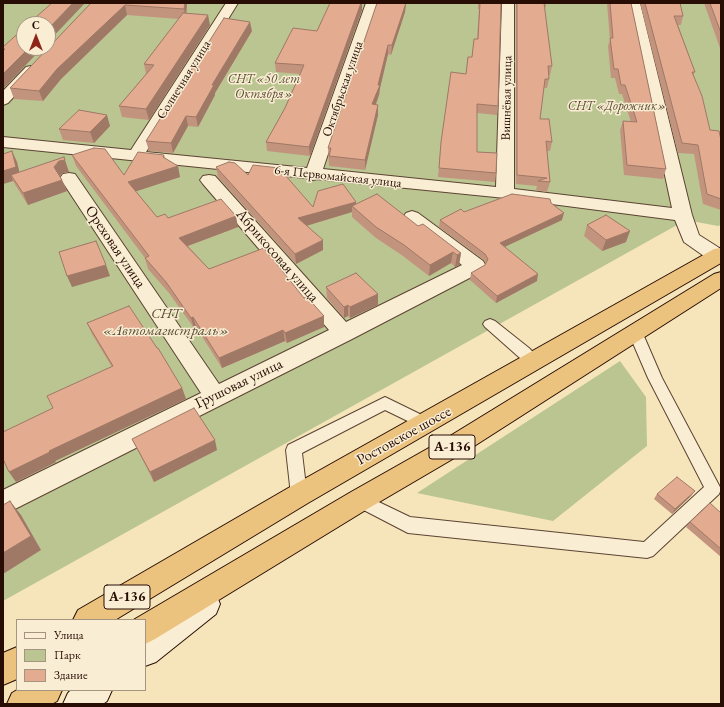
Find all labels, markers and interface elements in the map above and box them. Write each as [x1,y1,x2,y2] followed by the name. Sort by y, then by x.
[16,16,56,56] north arrow
[32,18,40,32] text: С
[154,38,214,122] street label: Солнечная улица
[319,39,367,139] street label: Октябрьская улица
[498,55,516,141] street label: Вишнёвая улица
[228,71,300,102] park label: СНТ «50 лет Октября»
[568,98,666,114] park label: СНТ «Дорожник»
[274,163,402,191] street label: 6-я Первомайская улица
[81,202,149,292] street label: Ореховая улица
[232,206,322,306] street label: Абрикосовая улица
[103,305,229,340] park label: СНТ «Автомагистраль»
[192,355,286,413] street label: Грушовая улица
[354,403,454,469] street label: Ростовское шоссе
[429,435,475,459] road number: А-136
[104,585,150,609] road number: А-136
[16,619,146,691] legend
[54,627,84,643] text: Улица
[54,647,81,663] text: Парк
[54,667,88,683] text: Здание

